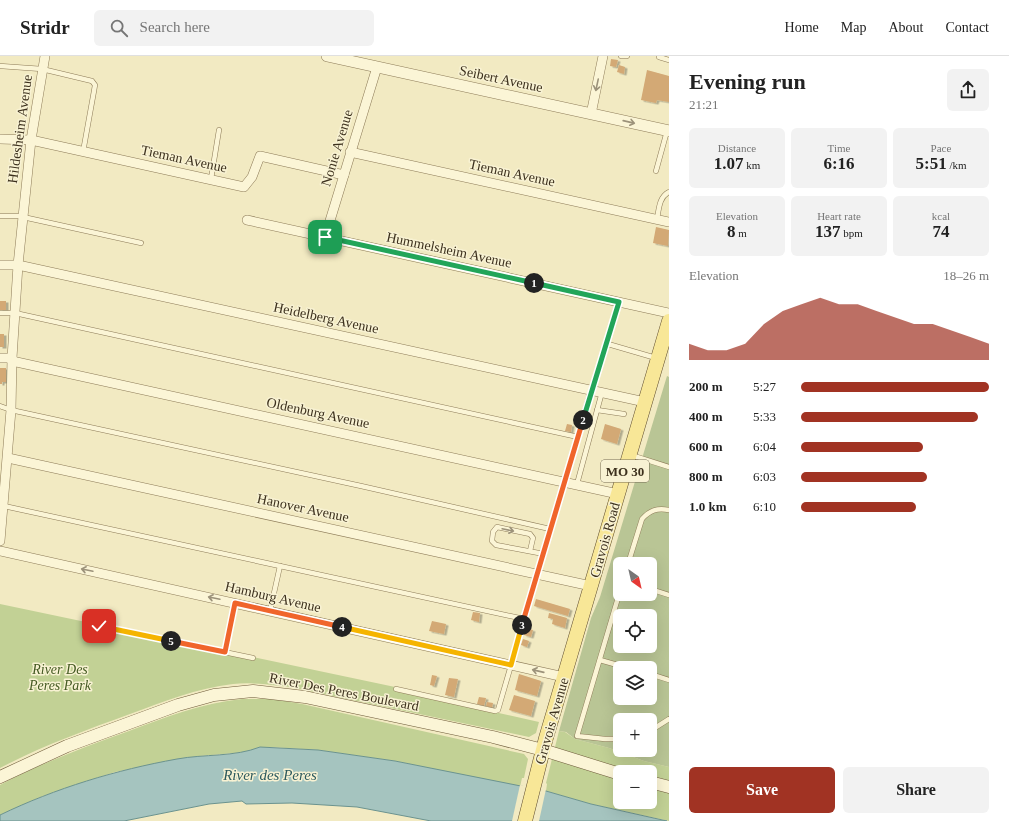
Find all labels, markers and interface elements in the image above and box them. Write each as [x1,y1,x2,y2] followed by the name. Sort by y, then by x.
[94,10,374,46] search box
[20,17,70,38] text: Stridr
[108,17,130,39] icon: search
[140,19,210,35] text: Search here
[785,20,819,35] text: Home
[841,20,866,35] text: Map
[888,20,923,35] text: About
[945,20,989,35] text: Contact
[458,63,544,95] street label: Seibert Avenue
[689,69,806,94] text: Evening run
[947,69,989,111] button: share
[5,74,35,184] street label: Hildesheim Avenue
[592,78,600,91] one-way arrow
[689,97,719,112] text: 21:21
[318,108,356,188] street label: Nonie Avenue
[622,119,635,127] one-way arrow
[718,142,756,154] text: Distance
[828,142,850,154] text: Time
[931,142,951,154] text: Pace
[140,143,228,175] street label: Tieman Avenue
[714,154,743,173] text: 1.07
[823,154,855,173] text: 6:16
[915,154,947,173] text: 5:51
[468,157,556,189] street label: Tieman Avenue
[743,159,760,171] text: km
[947,159,967,171] text: /km
[716,210,758,222] text: Elevation
[817,210,861,222] text: Heart rate
[932,210,950,222] text: kcal
[308,220,342,254] pin
[727,222,736,241] text: 8
[815,222,841,241] text: 137
[933,222,950,241] text: 74
[314,226,336,248] icon: arrive
[736,227,747,239] text: m
[841,227,863,239] text: bpm
[385,229,513,271] street label: Hummelsheim Avenue
[689,268,739,283] text: Elevation
[943,268,989,283] text: 18–26 m
[524,273,544,293] pin: 1
[531,277,537,289] text: 1
[272,300,380,336] street label: Heidelberg Avenue
[689,379,723,394] text: 200 m
[753,379,776,394] text: 5:27
[265,395,371,431] street label: Oldenburg Avenue
[689,409,723,424] text: 400 m
[753,409,776,424] text: 5:33
[573,410,593,430] pin: 2
[580,414,586,426] text: 2
[689,439,723,454] text: 600 m
[753,439,776,454] text: 6:04
[601,460,649,482] road number: MO 30
[689,469,723,484] text: 800 m
[753,469,776,484] text: 6:03
[256,491,350,525] street label: Hanover Avenue
[689,499,727,514] text: 1.0 km
[753,499,776,514] text: 6:10
[587,501,623,579] street label: Gravois Road
[501,526,514,534] one-way arrow
[613,557,657,601] north arrow
[613,557,657,809] map controls
[80,566,93,574] one-way arrow
[224,579,322,615] street label: Hamburg Avenue
[207,594,220,602] one-way arrow
[82,609,116,643] pin
[613,609,657,653] button: locate
[88,615,110,637] icon: check
[512,615,532,635] pin: 3
[332,617,352,637] pin: 4
[519,619,525,631] text: 3
[339,621,345,633] text: 4
[161,631,181,651] pin: 5
[168,635,174,647] text: 5
[613,661,657,705] button: layers
[28,662,92,693] park label: River Des Peres Park
[532,666,545,674] one-way arrow
[268,670,420,714] street label: River Des Peres Boulevard
[532,676,572,766] street label: Gravois Avenue
[613,713,657,757] button: +
[613,765,657,809] button: −
[222,767,317,783] water label: River des Peres
[689,767,835,813] button: Save
[843,767,989,813] button: Share

